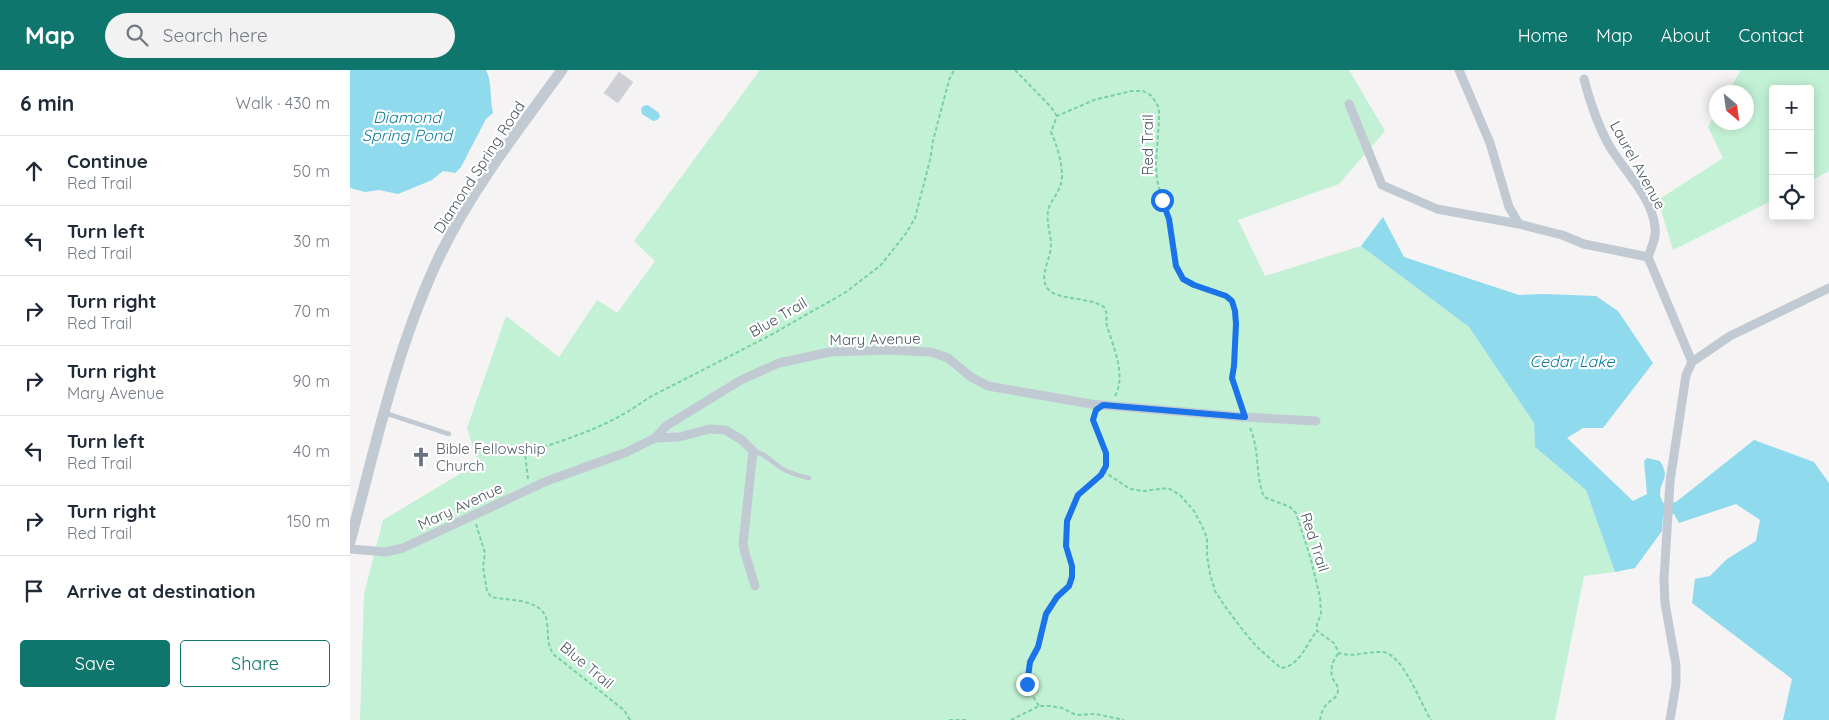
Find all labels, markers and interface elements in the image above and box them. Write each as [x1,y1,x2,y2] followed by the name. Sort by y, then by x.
[105,13,455,58] search box
[25,20,75,50] text: Map
[123,21,151,49] icon: search
[163,23,268,47] text: Search here
[1518,24,1568,47] text: Home
[1596,24,1633,47] text: Map
[1661,24,1711,47] text: About
[1739,24,1804,47] text: Contact
[1709,85,1754,130] north arrow
[1769,85,1814,220] map controls
[1769,85,1814,130] button: +
[20,90,74,116] text: 6 min
[236,93,330,113] text: Walk · 430 m
[429,97,529,237] street label: Diamond Spring Road
[362,107,454,145] water label: Diamond Spring Pond
[1138,114,1157,176] street label: Red Trail
[1606,117,1670,213] street label: Laurel Avenue
[1769,130,1814,175] button: −
[67,149,148,173] text: Continue
[20,157,48,185] icon: ahead
[293,161,330,181] text: 50 m
[67,173,132,193] text: Red Trail
[1769,175,1814,220] button: locate
[1151,189,1174,212] route start
[67,219,145,243] text: Turn left
[20,227,48,255] icon: left
[293,231,330,251] text: 30 m
[67,243,132,263] text: Red Trail
[67,289,156,313] text: Turn right
[746,293,810,341] street label: Blue Trail
[20,297,48,325] icon: right
[293,301,330,321] text: 70 m
[67,313,132,333] text: Red Trail
[829,329,921,349] street label: Mary Avenue
[1530,351,1615,371] water label: Cedar Lake
[67,359,156,383] text: Turn right
[20,367,48,395] icon: right
[293,371,330,391] text: 90 m
[67,383,164,403] text: Mary Avenue
[67,429,145,453] text: Turn left
[20,437,48,465] icon: left
[436,439,546,475] place label: Bible Fellowship Church
[293,441,330,461] text: 40 m
[410,446,432,468] church icon: Bible Fellowship Church
[67,453,132,473] text: Red Trail
[415,478,505,534] street label: Mary Avenue
[67,499,156,523] text: Turn right
[20,507,48,535] icon: right
[1297,510,1333,574] street label: Red Trail
[287,511,330,531] text: 150 m
[67,523,132,543] text: Red Trail
[20,577,48,605] icon: arrive
[67,579,256,603] text: Arrive at destination
[556,637,618,693] street label: Blue Trail
[20,640,170,687] button: Save
[180,640,330,687] button: Share
[1016,673,1039,696] route end

